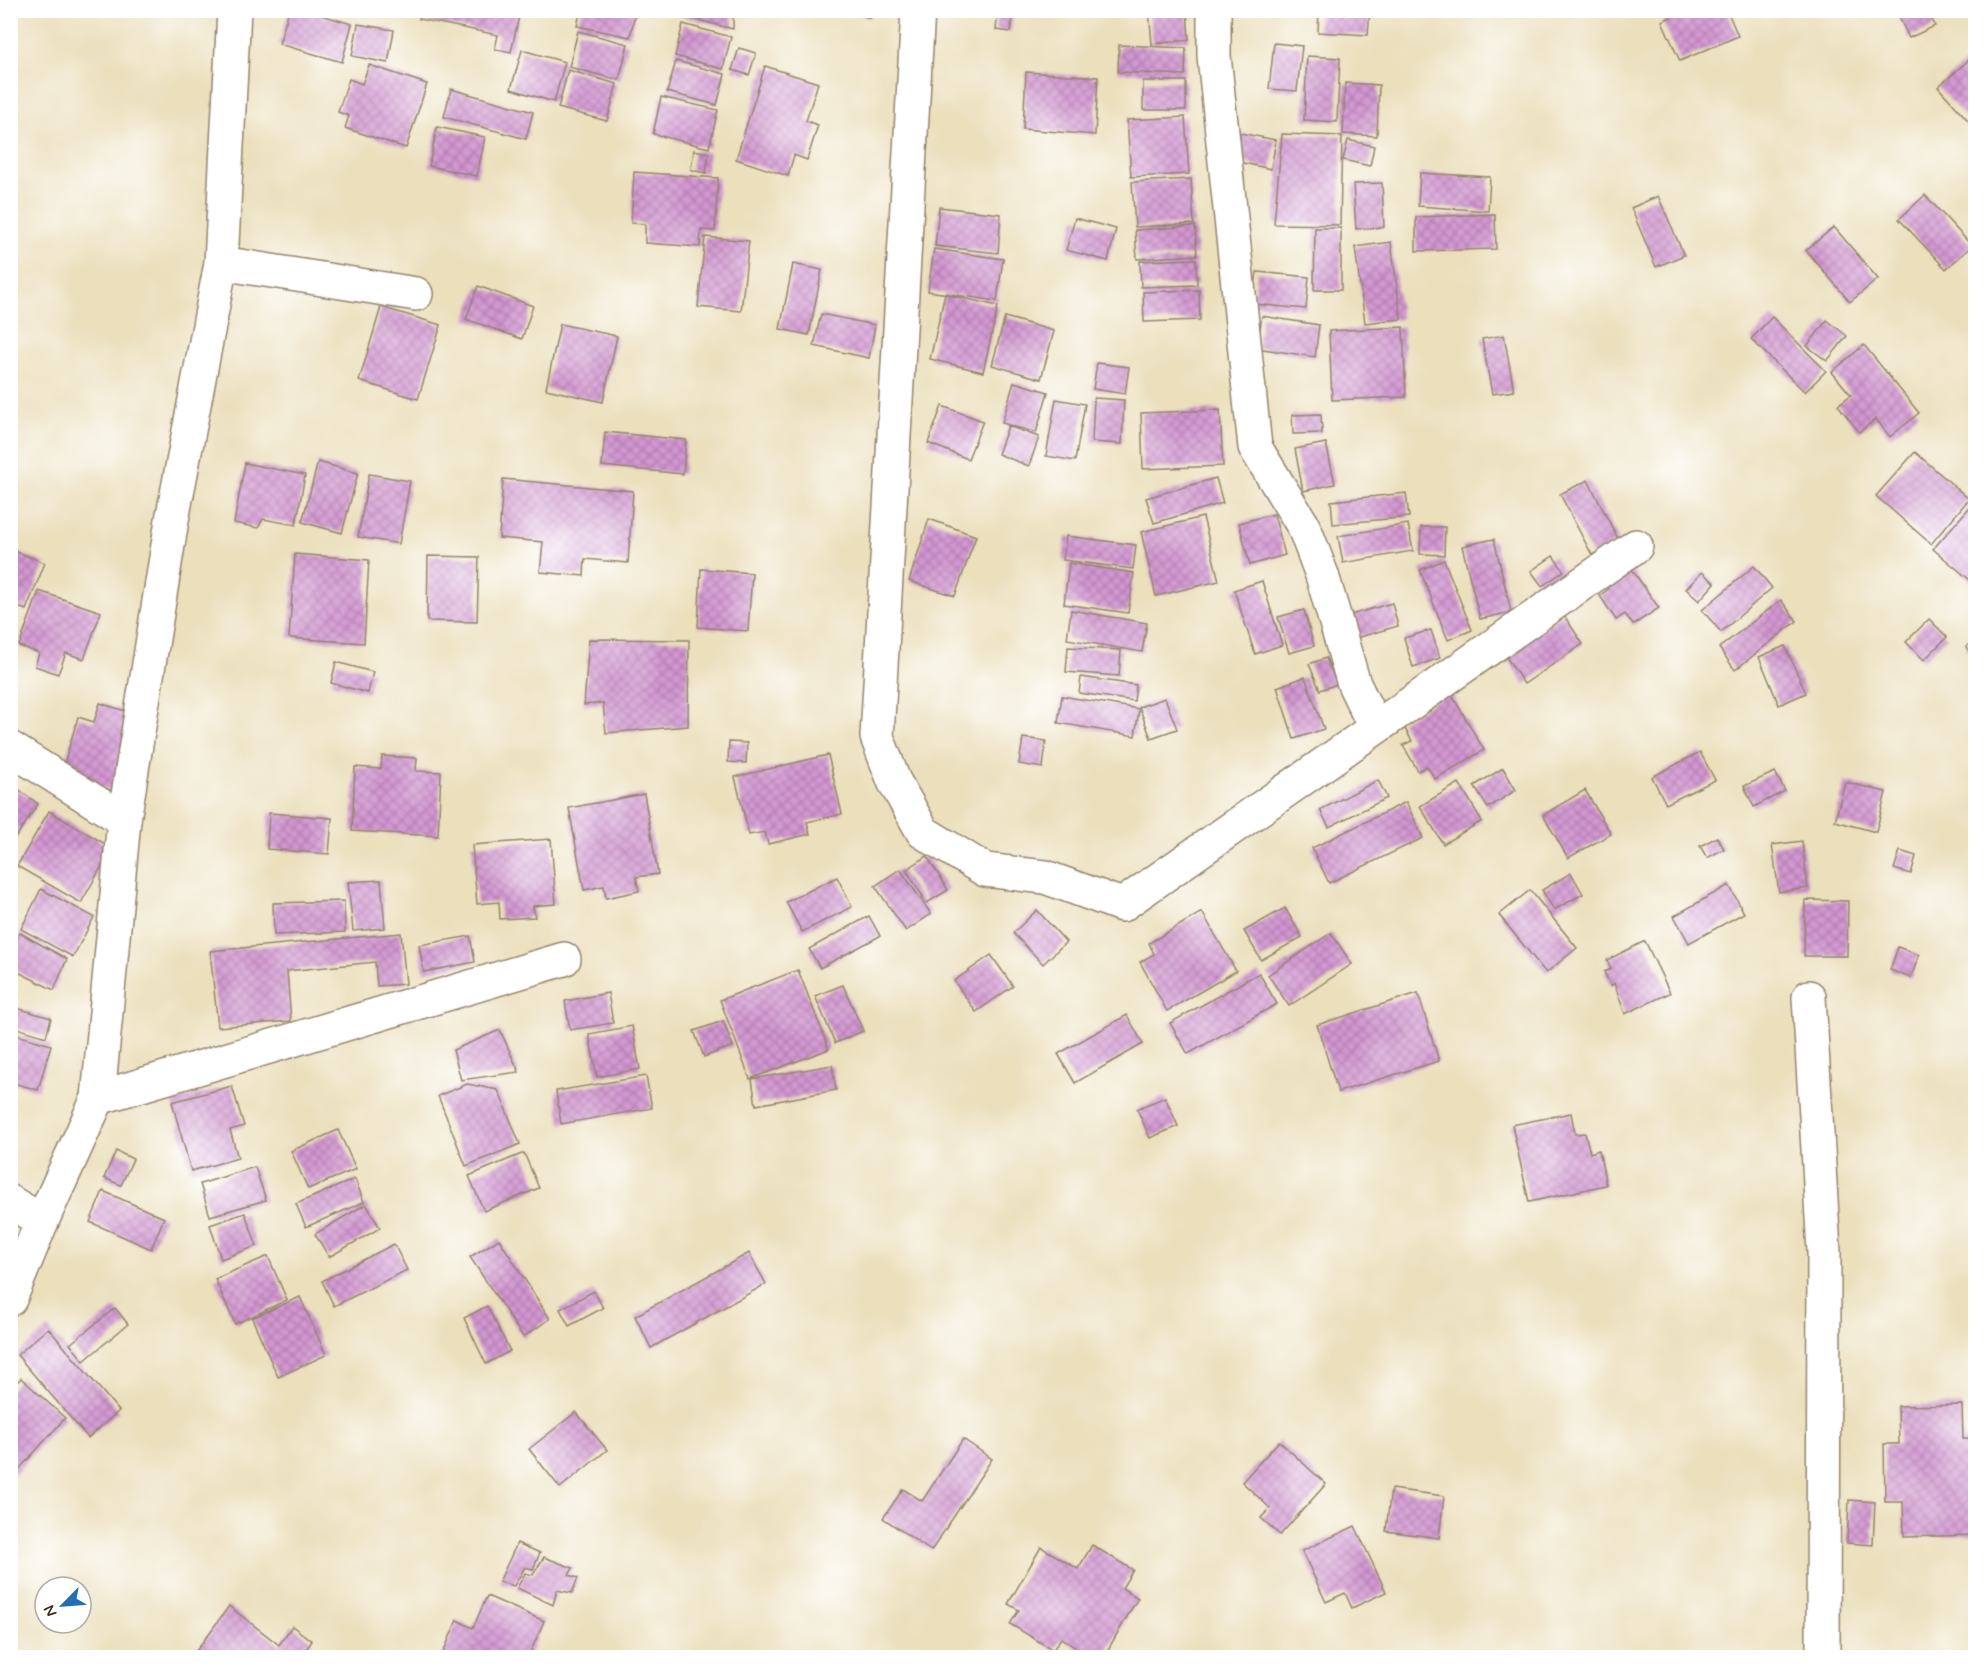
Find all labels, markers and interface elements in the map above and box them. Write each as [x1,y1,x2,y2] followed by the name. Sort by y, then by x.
[33,1575,93,1635] north arrow
[39,1601,63,1620] text: N

